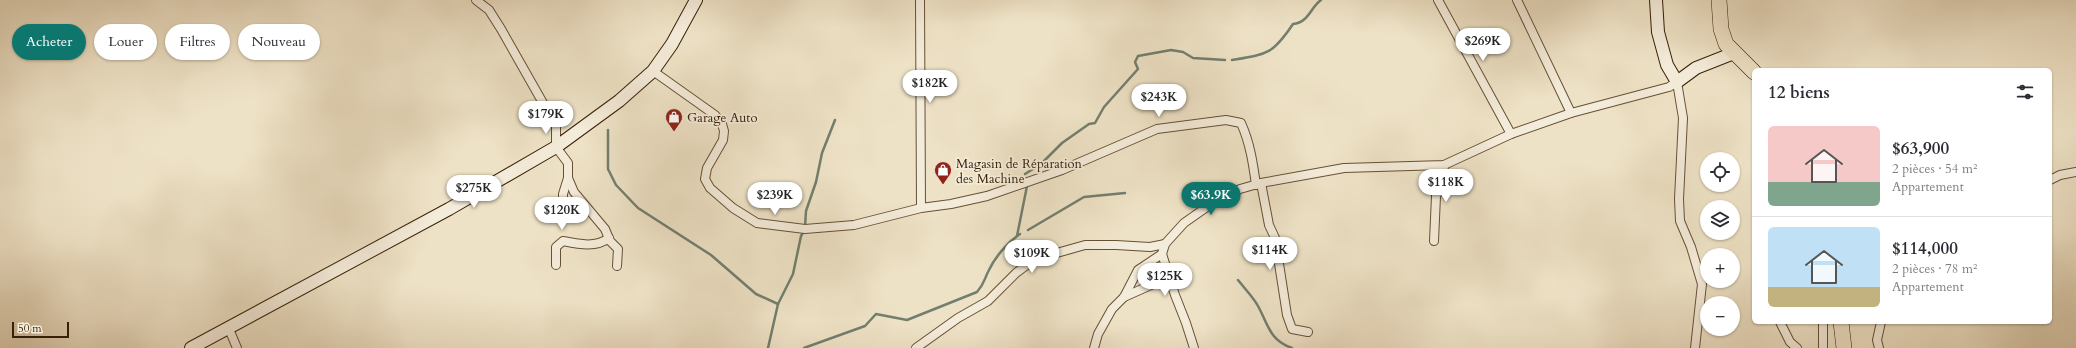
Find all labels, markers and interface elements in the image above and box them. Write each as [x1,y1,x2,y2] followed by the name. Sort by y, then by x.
[12,24,86,60] chip: Acheter
[94,24,157,60] chip: Louer
[165,24,230,60] chip: Filtres
[238,24,320,60] chip: Nouveau
[1455,28,1511,62] pin: $269K
[1464,32,1502,50] text: $269K
[902,70,958,104] pin: $182K
[911,74,949,92] text: $182K
[1768,81,1830,104] text: 12 biens
[2014,81,2036,103] icon: filters
[1131,84,1187,118] pin: $243K
[1140,88,1178,106] text: $243K
[518,101,574,135] pin: $179K
[527,105,565,123] text: $179K
[664,107,684,132] shop icon: Garage Auto
[687,109,757,127] place label: Garage Auto
[1892,137,1949,160] text: $63,900
[1800,142,1848,190] icon: home
[1700,152,1740,336] map controls
[1700,152,1740,192] button: locate
[956,155,1083,188] place label: Magasin de Réparation des Machine
[933,160,953,185] shop icon: Magasin de Réparation des Machine
[1892,160,1977,178] text: 2 pièces · 54 m²
[1418,169,1474,203] pin: $118K
[1427,173,1465,191] text: $118K
[446,175,502,209] pin: $275K
[1892,178,1964,196] text: Appartement
[455,179,493,197] text: $275K
[747,182,803,216] pin: $239K
[1178,182,1244,216] pin: $63.9K
[756,186,794,204] text: $239K
[1191,186,1231,204] text: $63.9K
[534,197,590,231] pin: $120K
[1700,200,1740,240] button: layers
[543,201,581,219] text: $120K
[1242,237,1298,271] pin: $114K
[1892,237,1958,260] text: $114,000
[1004,240,1060,274] pin: $109K
[1251,241,1289,259] text: $114K
[1800,243,1848,291] icon: home
[1013,244,1051,262] text: $109K
[1700,248,1740,288] button: +
[1892,260,1977,278] text: 2 pièces · 78 m²
[1137,263,1193,297] pin: $125K
[1146,267,1184,285] text: $125K
[1892,278,1964,296] text: Appartement
[1700,296,1740,336] button: −
[12,320,69,339] scale bar
[18,321,42,336] text: 50 m

